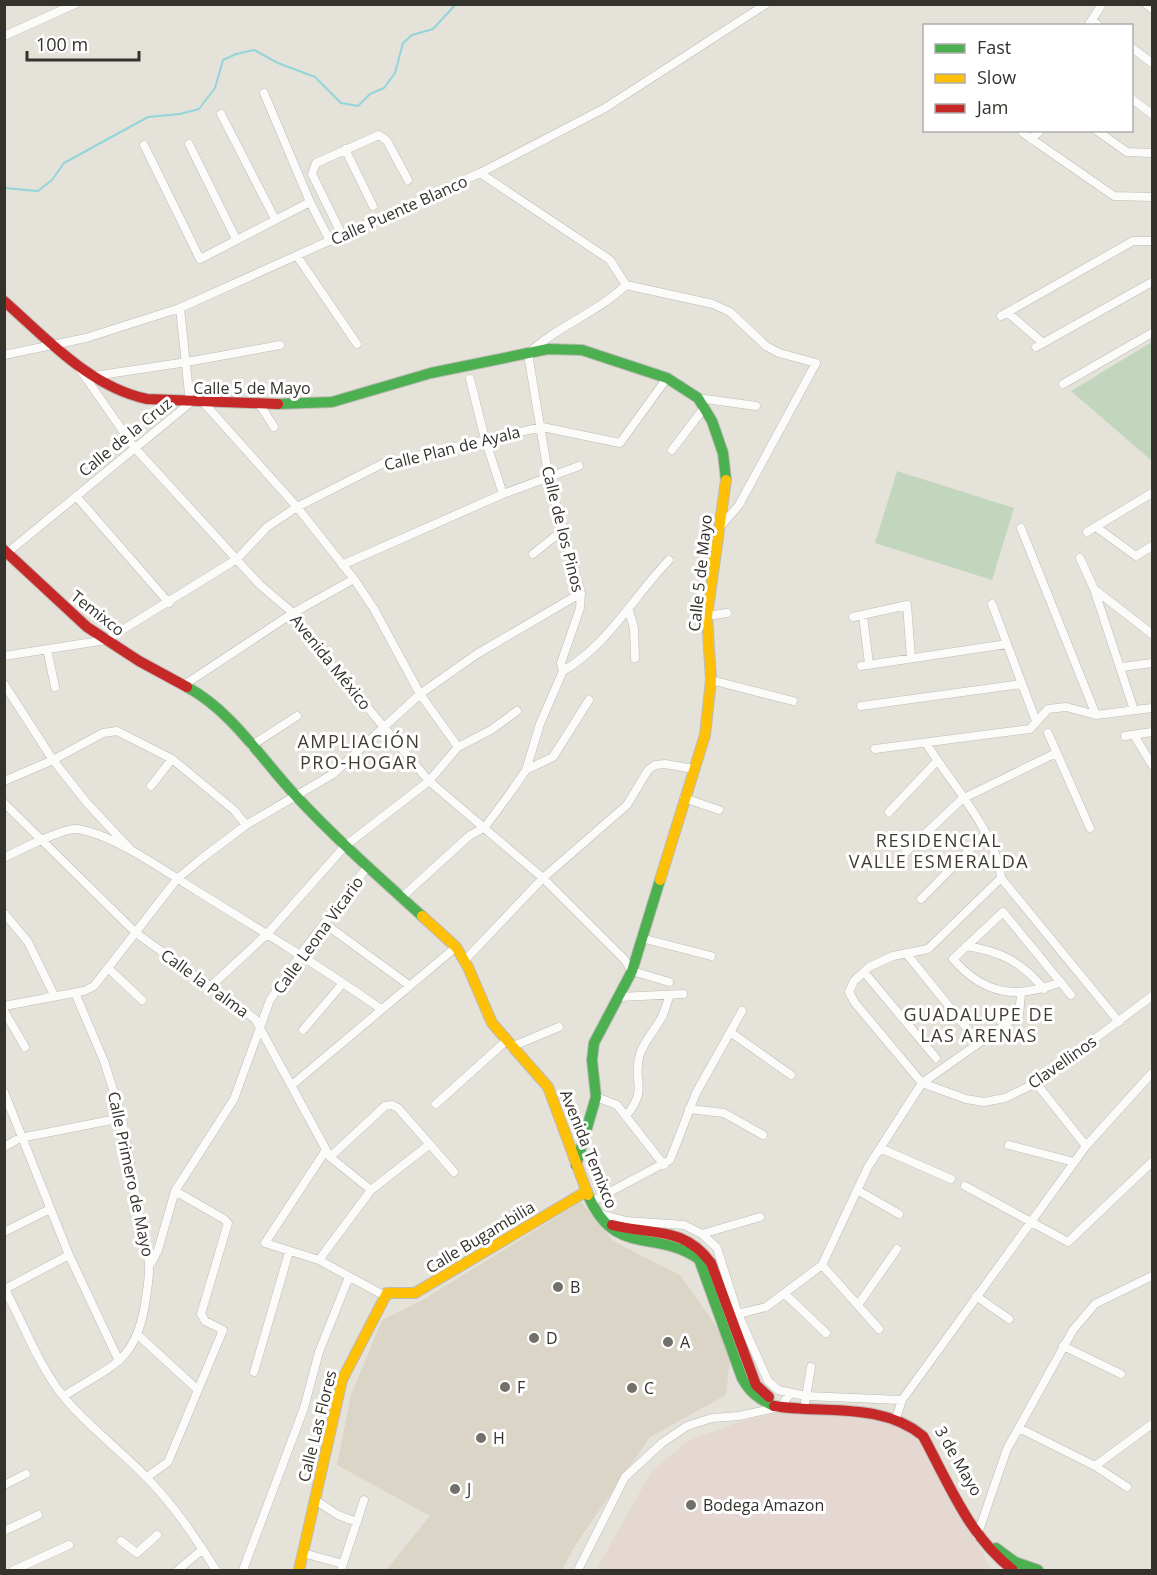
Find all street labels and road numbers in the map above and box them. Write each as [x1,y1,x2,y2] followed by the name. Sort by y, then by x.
[327,170,471,250] street label: Calle Puente Blanco
[193,377,311,399] street label: Calle 5 de Mayo
[74,393,176,481] street label: Calle de la Cruz
[382,420,522,476] street label: Calle Plan de Ayala
[537,464,589,594] street label: Calle de los Pinos
[683,513,717,633] street label: Calle 5 de Mayo
[67,585,129,641] street label: Temixco
[286,610,376,714] street label: Avenida México
[268,872,368,998] street label: Calle Leona Vicario
[157,944,253,1022] street label: Calle la Palma
[1023,1030,1101,1094] street label: Clavellinos
[555,1086,623,1212] street label: Avenida Temixco
[103,1089,159,1259] street label: Calle Primero de Mayo
[421,1196,539,1278] street label: Calle Bugambilia
[293,1368,341,1484] street label: Calle Las Flores
[930,1422,988,1500] street label: 3 de Mayo

